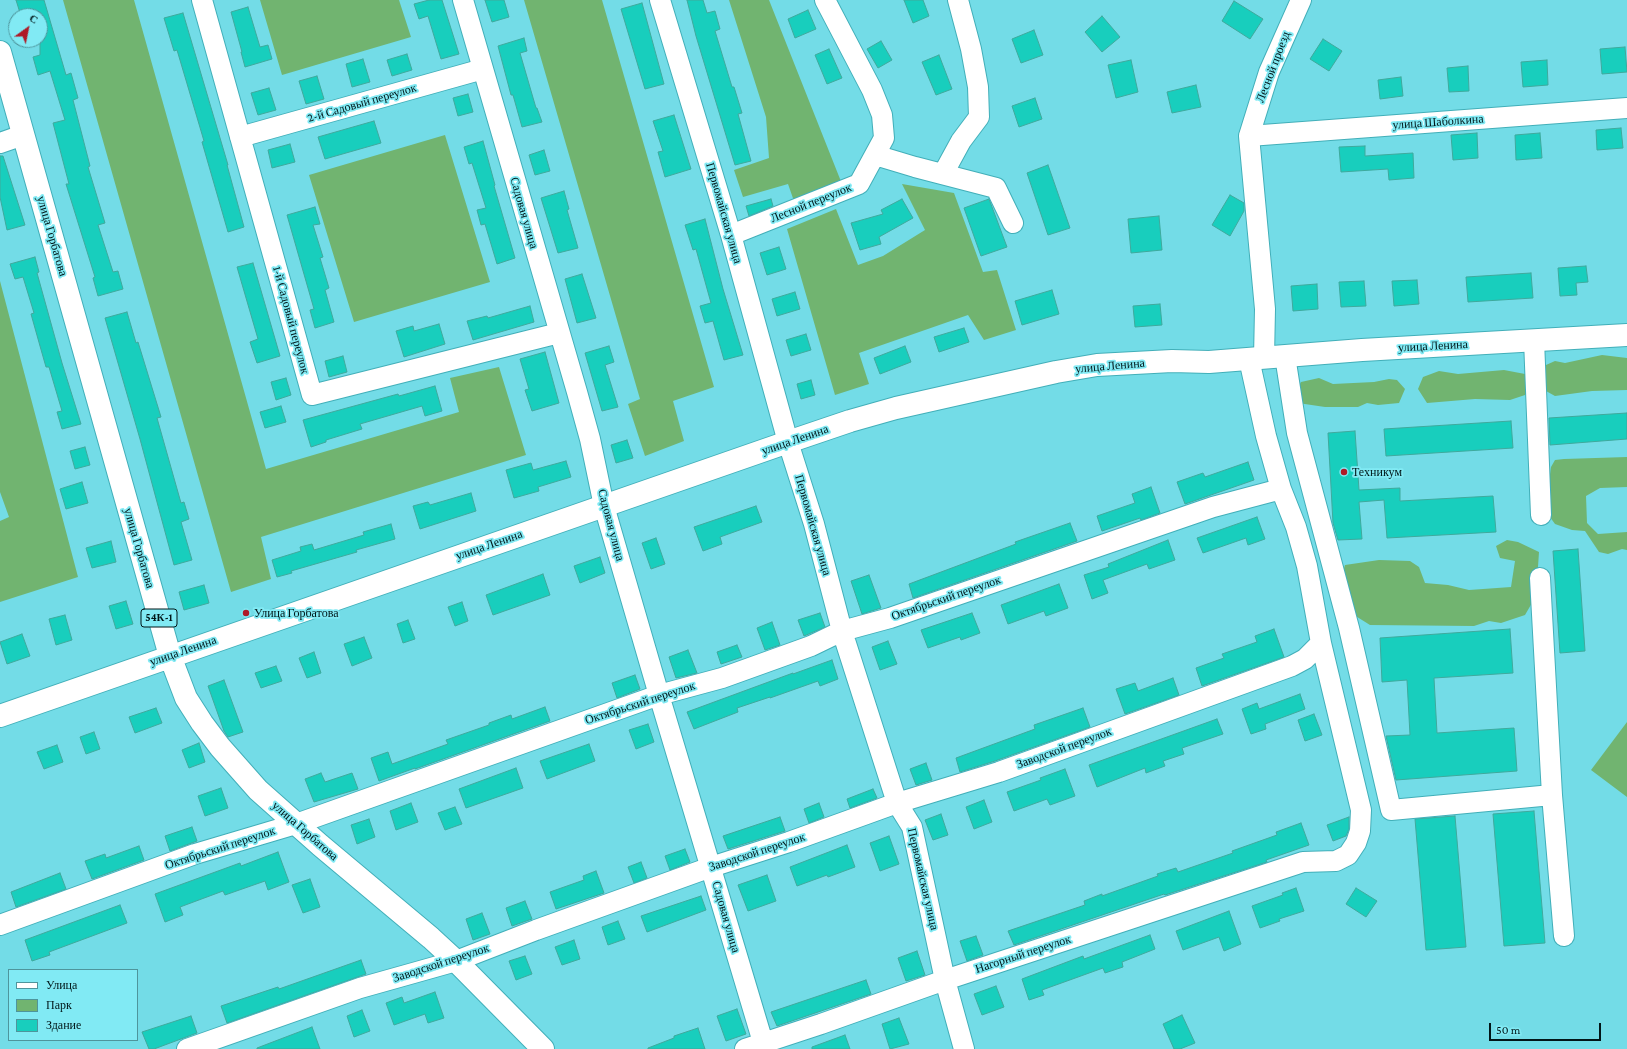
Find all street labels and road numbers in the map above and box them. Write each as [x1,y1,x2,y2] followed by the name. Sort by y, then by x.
[1253,30,1293,104] street label: Лесной проезд
[306,81,418,125] street label: 2-й Садовый переулок
[1392,112,1484,132] street label: улица Шаболкина
[703,161,745,265] street label: Первомайская улица
[507,176,541,250] street label: Садовая улица
[768,180,854,226] street label: Лесной переулок
[34,194,70,278] street label: улица Горбатова
[270,265,312,375] street label: 1-й Садовый переулок
[1398,337,1468,355] street label: улица Ленина
[1075,356,1145,376] street label: улица Ленина
[760,422,830,458] street label: улица Ленина
[792,473,834,577] street label: Первомайская улица
[595,488,627,562] street label: Садовая улица
[121,506,157,590] street label: улица Горбатова
[454,527,524,563] street label: улица Ленина
[889,572,1003,624] street label: Октябрьский переулок
[141,609,177,627] road number: 54К-1
[148,633,218,669] street label: улица Ленина
[583,678,697,728] street label: Октябрьский переулок
[1015,724,1113,772] street label: Заводской переулок
[269,798,341,864] street label: улица Горбатова
[163,823,277,873] street label: Октябрьский переулок
[904,827,942,931] street label: Первомайская улица
[707,830,807,874] street label: Заводской переулок
[709,880,743,954] street label: Садовая улица
[973,932,1073,976] street label: Нагорный переулок
[391,941,491,985] street label: Заводской переулок

